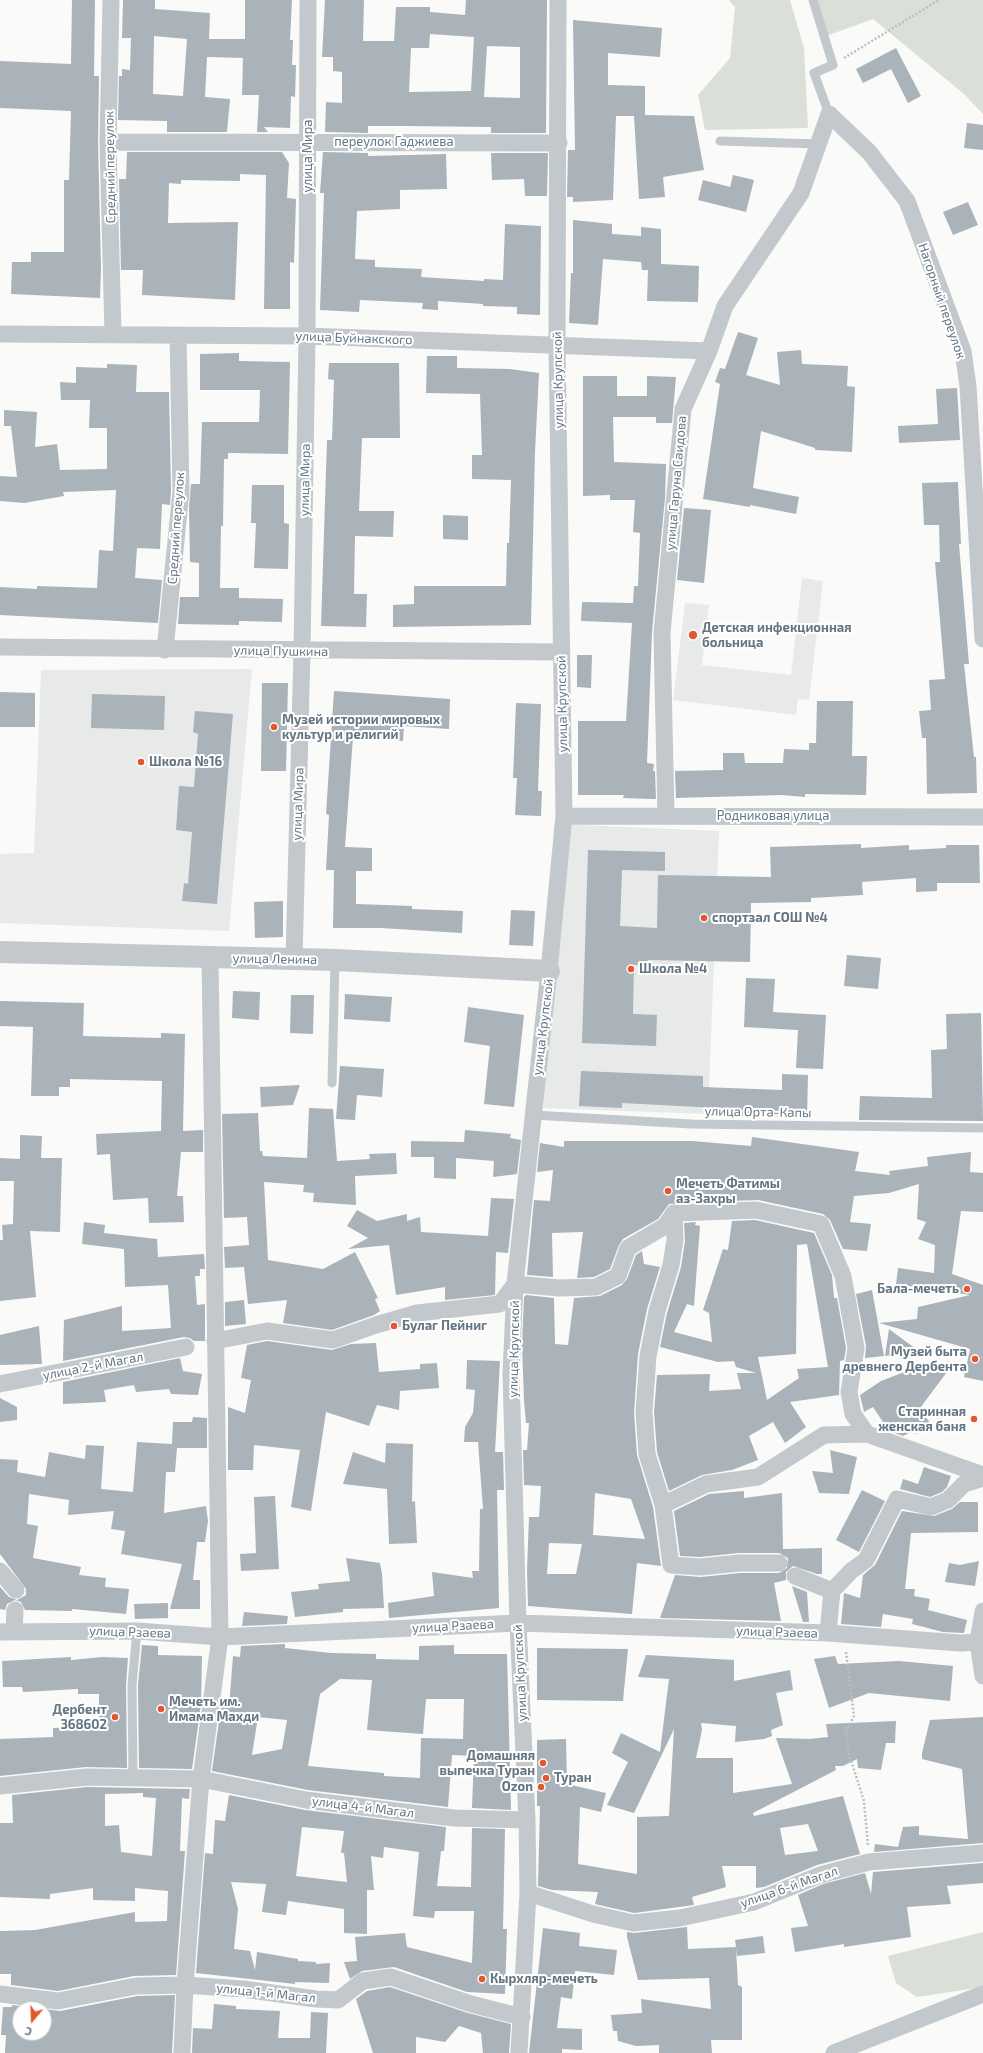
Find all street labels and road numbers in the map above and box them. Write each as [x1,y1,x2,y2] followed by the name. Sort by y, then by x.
[101,111,119,223] street label: Средний переулок
[300,120,316,192] street label: улица Мира
[334,134,454,150] street label: переулок Гаджиева
[915,241,969,361] street label: Нагорный переулок
[295,328,413,348] street label: улица Буйнакского
[549,331,567,429] street label: улица Крупской
[662,415,690,551] street label: улица Гаруна Саидова
[297,443,313,517] street label: улица Мира
[164,471,188,585] street label: Средний переулок
[234,642,328,660] street label: улица Пушкина
[553,655,571,753] street label: улица Крупской
[289,767,307,841] street label: улица Мира
[717,808,829,824] street label: Родниковая улица
[233,950,317,968] street label: улица Ленина
[529,978,557,1076] street label: улица Крупской
[705,1103,811,1121] street label: улица Орта-Капы
[505,1300,523,1398] street label: улица Крупской
[41,1349,145,1383] street label: улица 2-й Магал
[412,1616,494,1636] street label: улица Рзаева
[89,1623,171,1641] street label: улица Рзаева
[736,1623,818,1641] street label: улица Рзаева
[510,1624,530,1722] street label: улица Крупской
[311,1793,415,1821] street label: улица 4-й Магал
[738,1863,840,1911] street label: улица 6-й Магал
[216,1980,316,2006] street label: улица 1-й Магал

